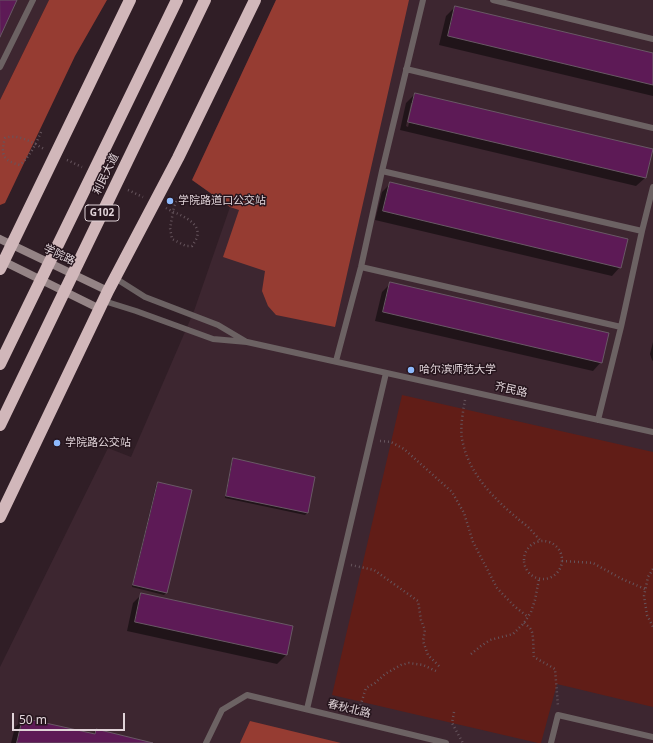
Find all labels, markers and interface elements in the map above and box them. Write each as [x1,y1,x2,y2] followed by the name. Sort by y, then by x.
[90,151,122,197] street label: 利民大道
[178,194,266,208] place label: 学院路道口公交站
[165,196,175,206] marker: 学院路道口公交站
[85,205,119,221] road number: G102
[41,242,77,268] street label: 学院路
[419,363,496,377] place label: 哈尔滨师范大学
[406,365,416,375] marker: 哈尔滨师范大学
[493,380,529,400] street label: 齐民路
[65,436,131,450] place label: 学院路公交站
[52,438,62,448] marker: 学院路公交站
[326,697,372,721] street label: 春秋北路
[14,705,127,731] scale bar
[19,711,47,728] text: 50 m

